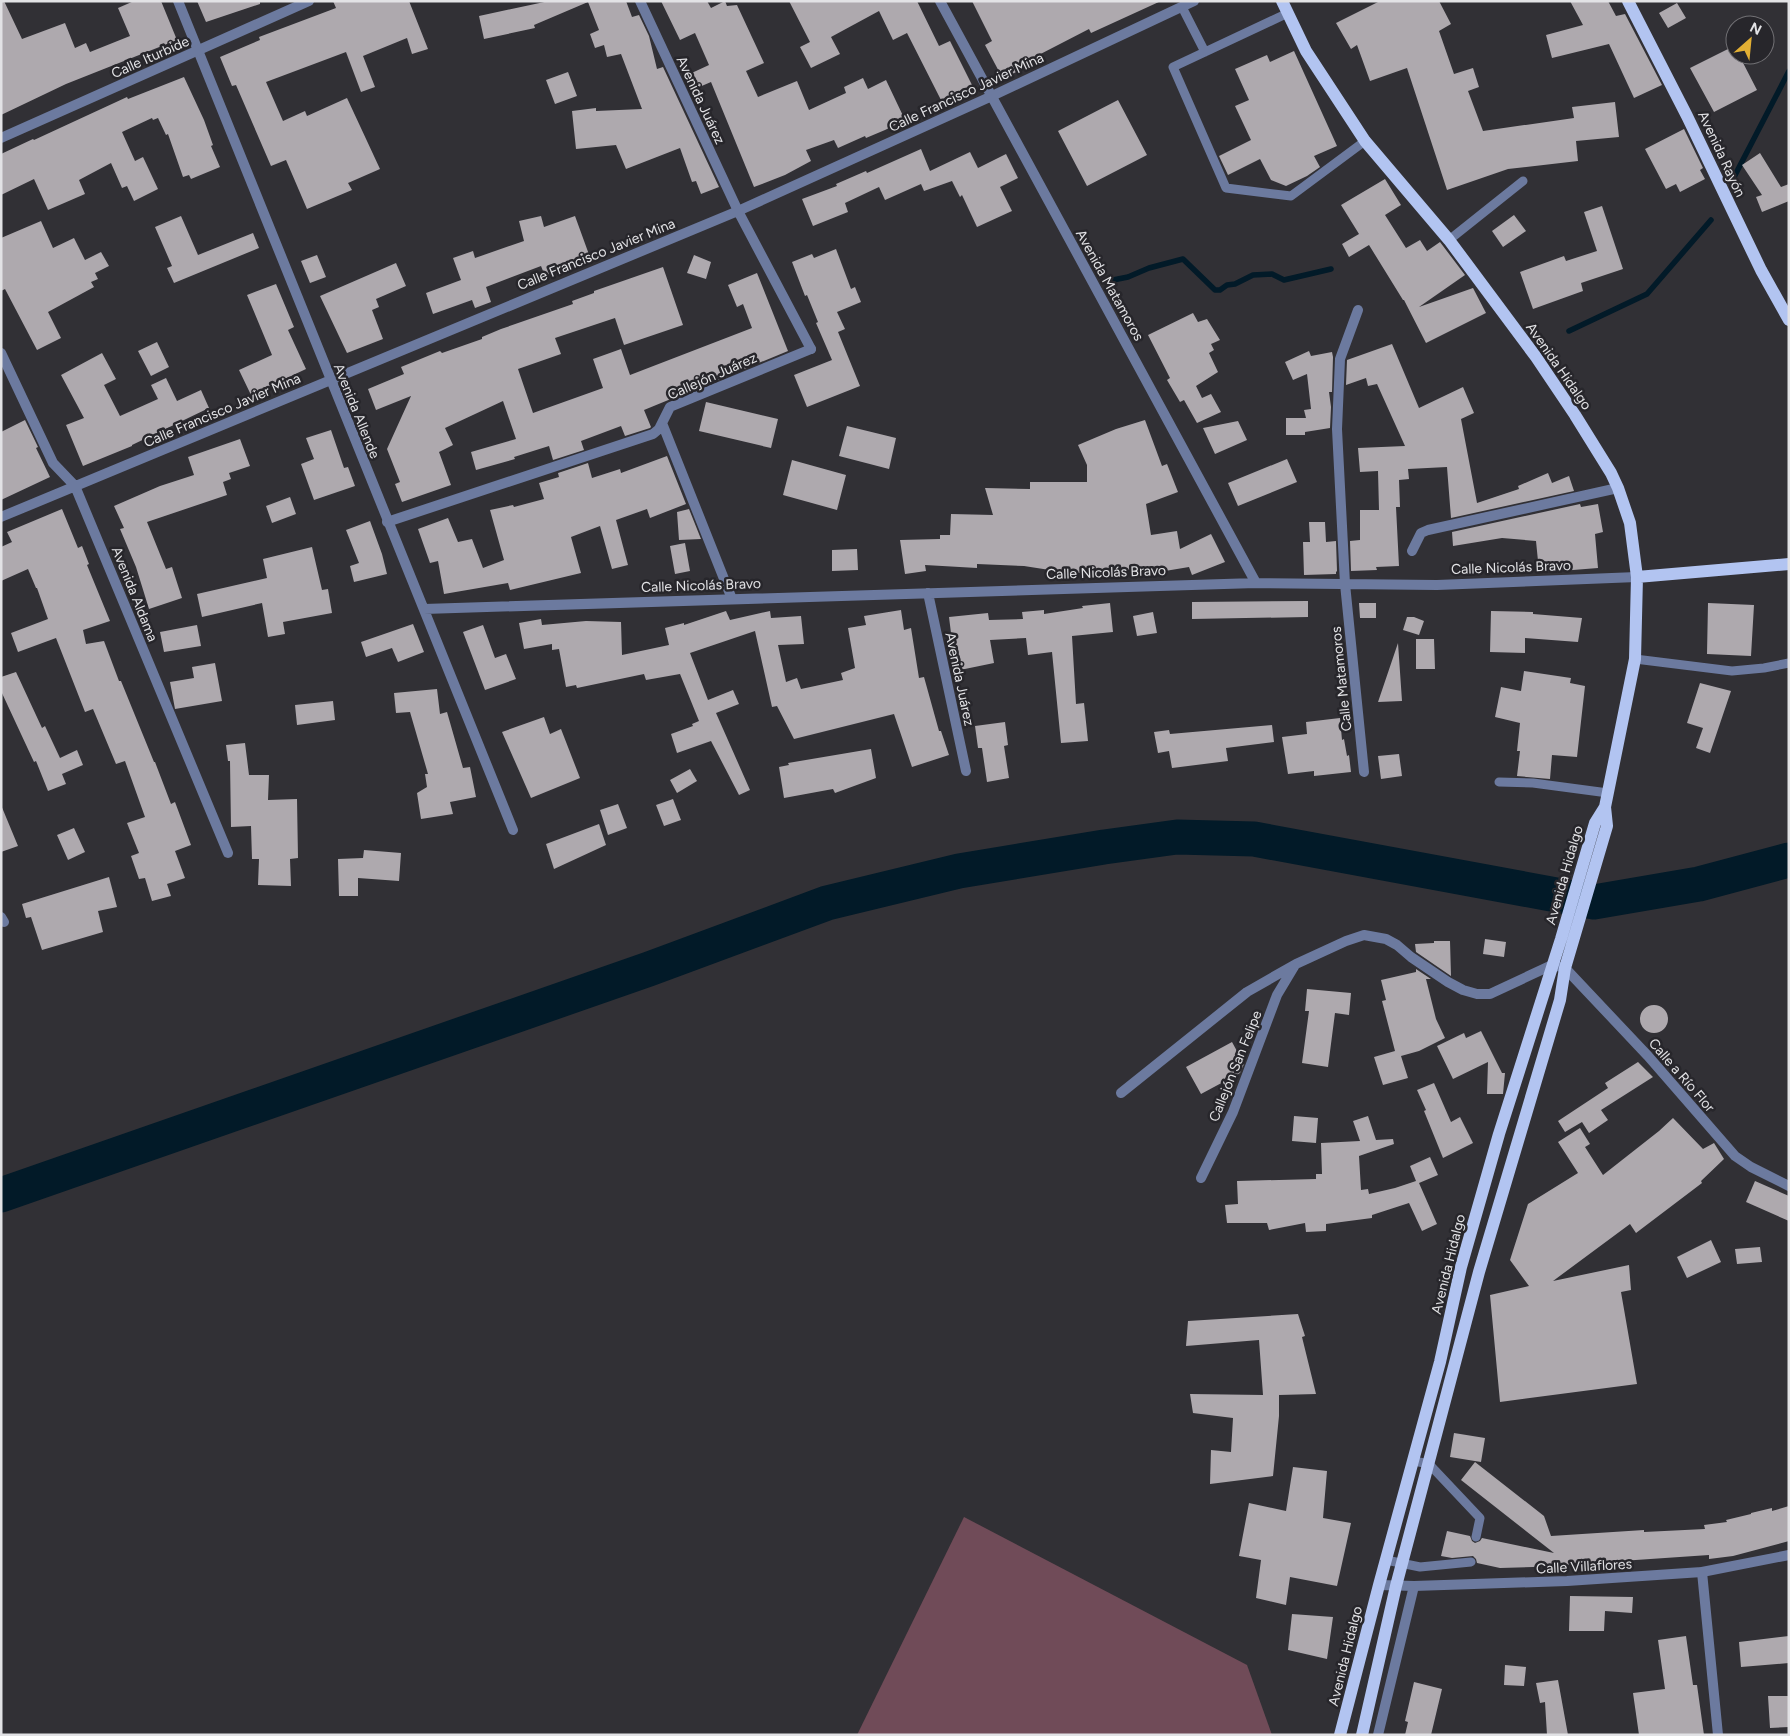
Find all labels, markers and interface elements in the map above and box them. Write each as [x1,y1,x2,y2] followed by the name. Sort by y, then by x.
[1725,15,1775,65] north arrow
[1747,19,1764,39] text: N
[109,33,192,82] street label: Calle Iturbide
[886,49,1046,136] street label: Calle Francisco Javier Mina
[673,53,728,147] street label: Avenida Juárez
[1694,109,1749,200] street label: Avenida Rayón
[515,215,678,294] street label: Calle Francisco Javier Mina
[1072,227,1147,344] street label: Avenida Matamoros
[1522,319,1595,413] street label: Avenida Hidalgo
[665,349,759,404] street label: Callejón Juárez
[330,361,383,461] street label: Avenida Allende
[141,370,303,451] street label: Calle Francisco Javier Mina
[108,544,161,644] street label: Avenida Aldama
[1451,557,1571,578] street label: Calle Nicolás Bravo
[1046,562,1166,583] street label: Calle Nicolás Bravo
[641,575,761,596] street label: Calle Nicolás Bravo
[1328,626,1355,732] street label: Calle Matamoros
[941,631,978,728] street label: Avenida Juárez
[1542,824,1587,927] street label: Avenida Hidalgo
[1205,1008,1266,1124] street label: Callejón San Felipe
[1645,1035,1718,1116] street label: Calle a Río Flor
[1428,1212,1469,1316] street label: Avenida Hidalgo
[1536,1555,1632,1578] street label: Calle Villaflores
[1325,1604,1366,1708] street label: Avenida Hidalgo

